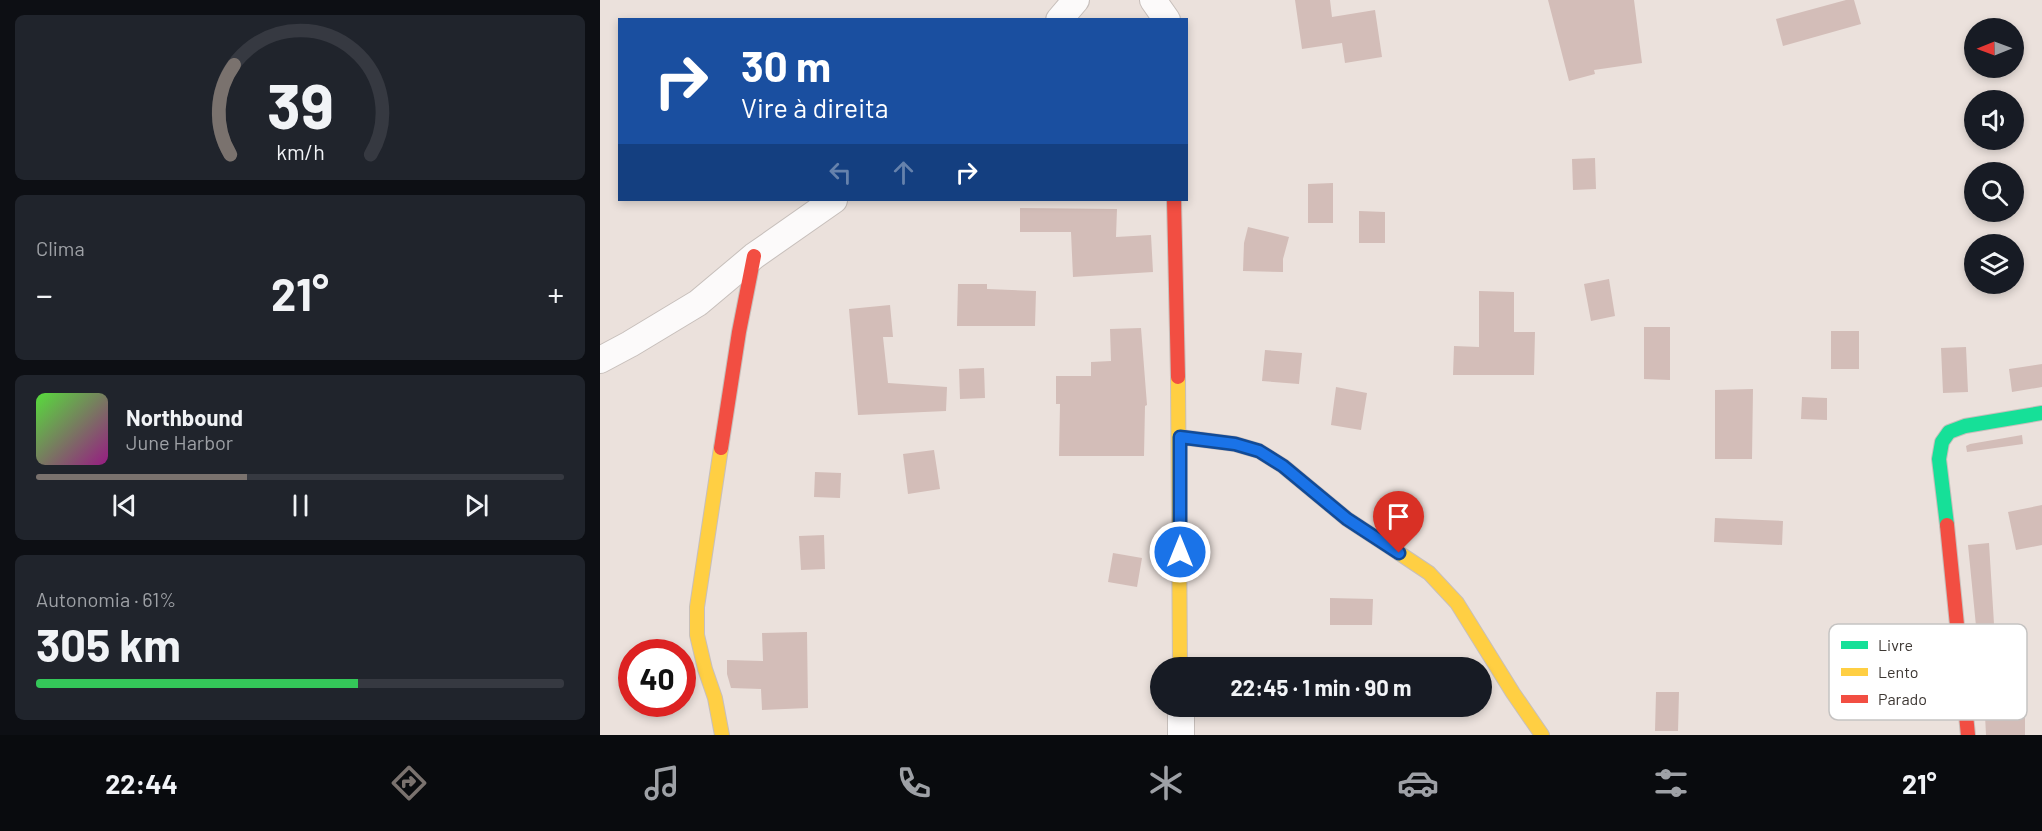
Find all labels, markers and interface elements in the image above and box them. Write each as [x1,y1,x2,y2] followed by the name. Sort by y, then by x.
[1964,18,2024,78] north arrow
[1964,18,2024,294] map controls
[741,40,831,90] text: 30 m
[642,42,720,120] icon: right
[267,67,333,141] text: 39
[1964,90,2024,150] button: sound
[741,91,889,123] text: Vire à direita
[276,139,324,164] text: km/h
[824,156,857,189] icon: left
[887,156,920,189] icon: ahead
[950,156,983,189] icon: right
[1964,162,2024,222] button: search
[1964,234,2024,294] button: layers
[36,236,85,260] text: Clima
[271,266,329,320] text: 21°
[36,274,53,314] text: −
[548,274,564,314] text: +
[126,404,243,430] text: Northbound
[126,430,233,454] text: June Harbor
[108,489,141,522] icon: previous
[284,489,317,522] icon: pause
[460,489,493,522] icon: next
[1373,491,1424,553] pin
[1382,500,1415,533] icon: arrive
[1148,520,1212,584] position arrow
[36,587,176,611] text: Autonomia · 61%
[36,617,181,671] text: 305 km
[1829,624,2027,720] legend
[1878,635,1913,654] text: Livre
[618,639,696,717] speed limit sign: 40
[1878,662,1919,681] text: Lento
[1231,674,1411,700] text: 22:45 · 1 min · 90 m
[1878,689,1927,708] text: Parado
[388,762,430,804] icon: directions
[641,762,683,804] icon: music
[893,762,935,804] icon: phone
[1145,762,1187,804] icon: climate
[1397,762,1439,804] icon: car
[1650,762,1692,804] icon: filters
[105,767,178,799] text: 22:44
[1902,767,1937,799] text: 21°

